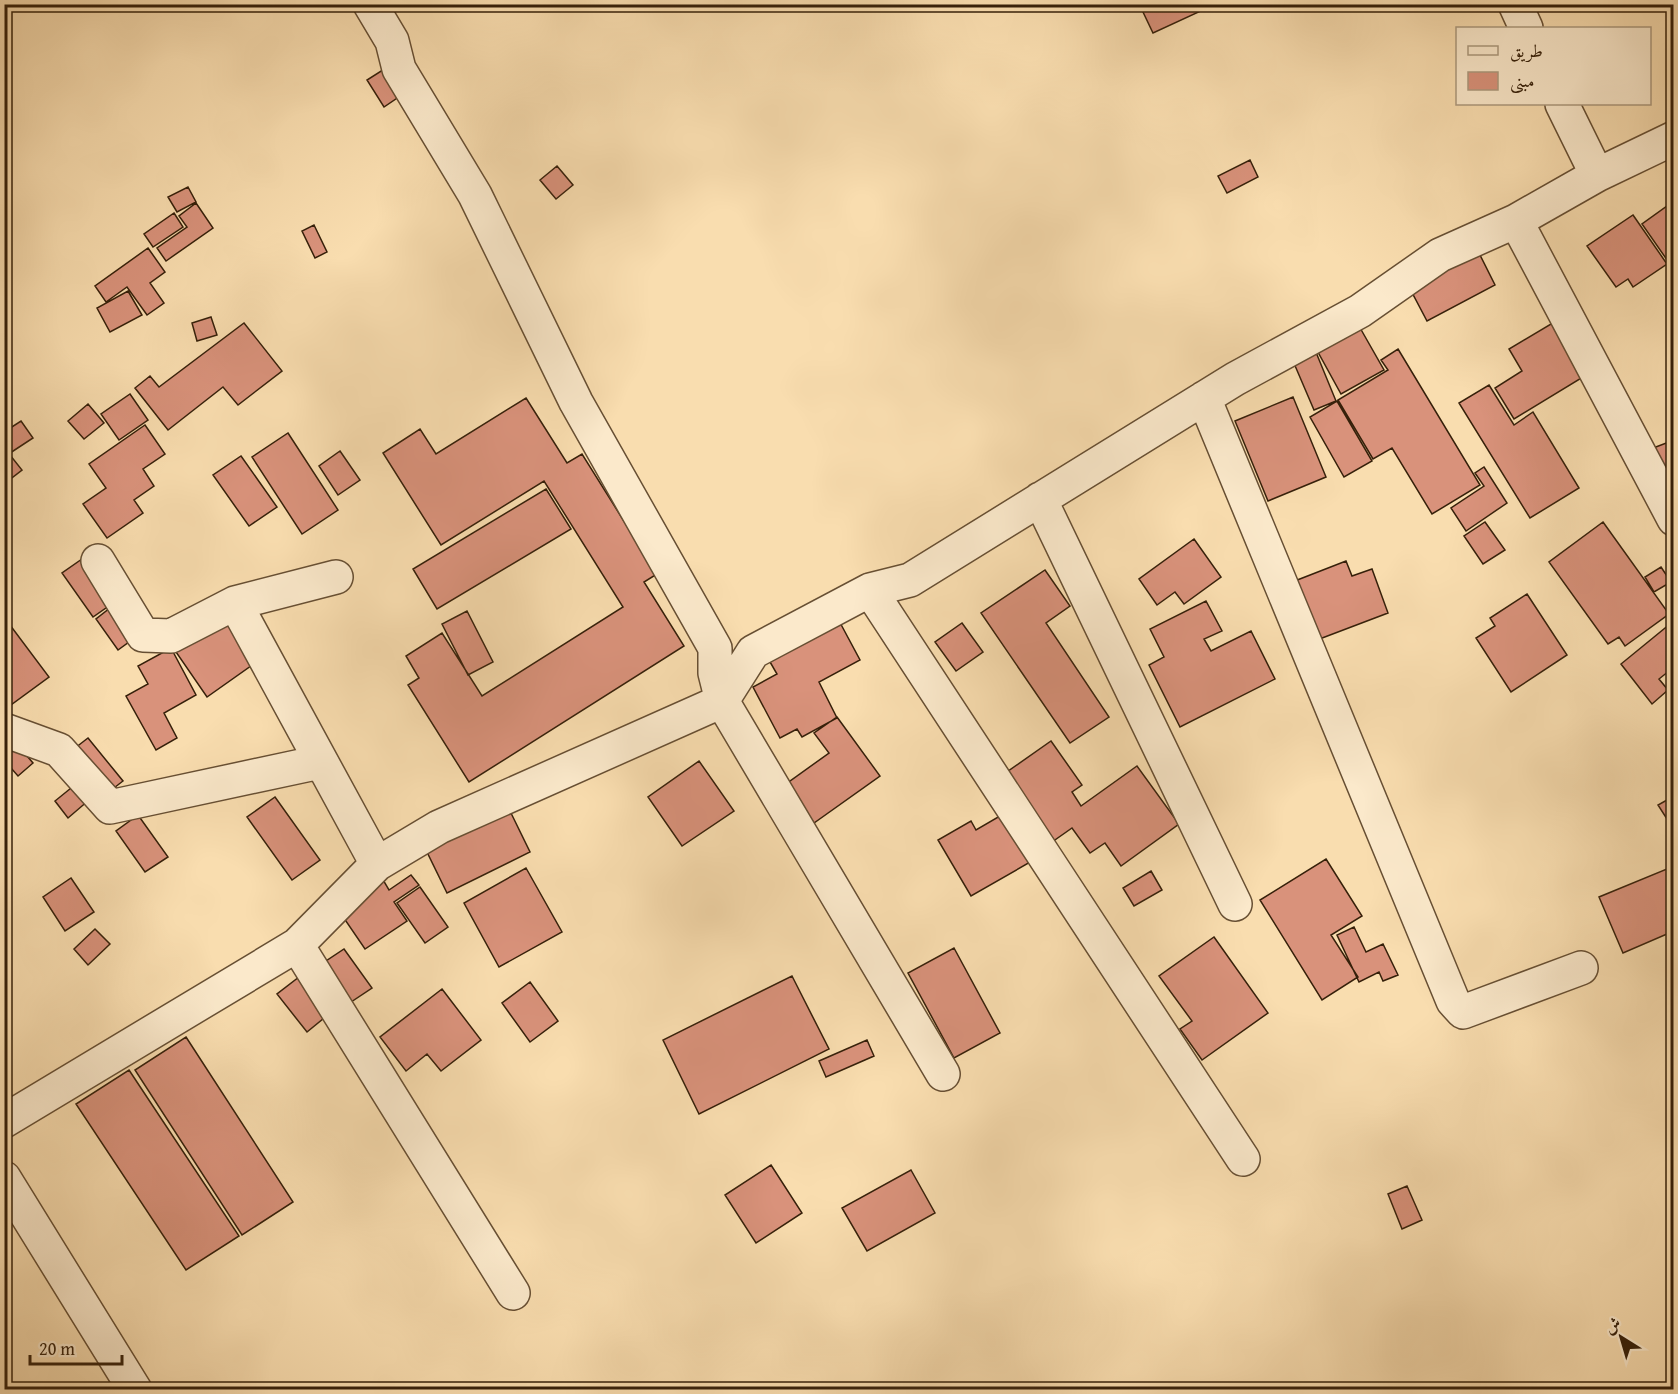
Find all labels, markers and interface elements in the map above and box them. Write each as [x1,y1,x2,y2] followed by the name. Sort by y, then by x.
[1456,27,1651,105] legend
[1510,37,1543,64] text: طريق
[1510,67,1535,94] text: مبنى
[1591,1307,1651,1367] north arrow
[1598,1311,1626,1339] text: ش
[30,1328,122,1366] scale bar
[39,1335,75,1362] text: 20 m

